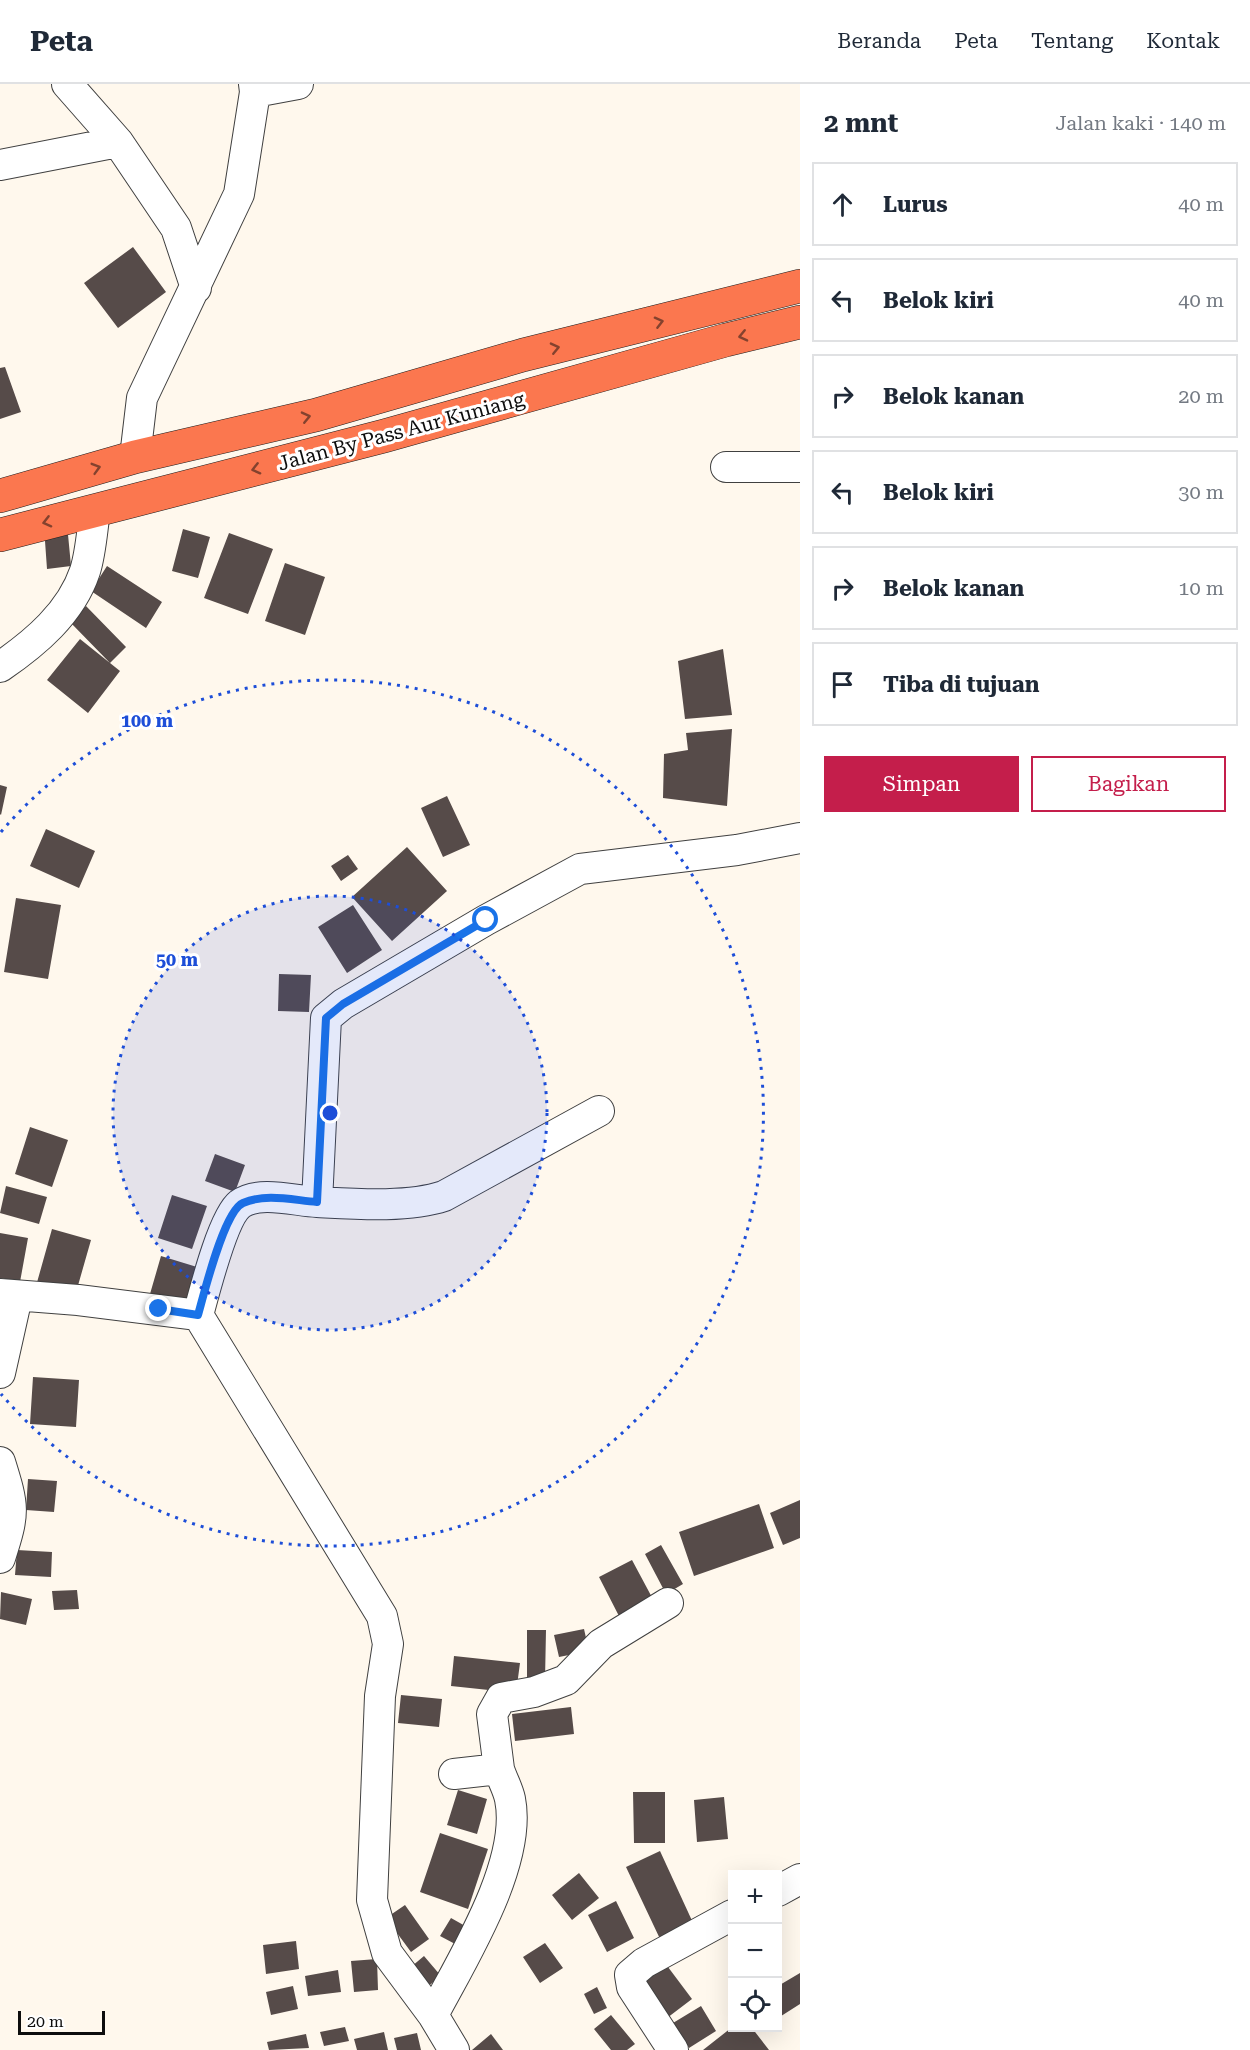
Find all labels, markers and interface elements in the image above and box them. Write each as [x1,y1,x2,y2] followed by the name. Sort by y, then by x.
[30,25,93,58] text: Peta
[837,29,921,53] text: Beranda
[954,29,998,53] text: Peta
[1031,29,1113,53] text: Tentang
[1146,29,1220,53] text: Kontak
[824,108,898,138] text: 2 mnt
[1055,111,1226,135] text: Jalan kaki · 140 m
[826,188,859,221] icon: ahead
[883,192,948,217] text: Lurus
[1178,192,1224,216] text: 40 m
[826,284,859,317] icon: left
[883,288,994,313] text: Belok kiri
[1178,288,1224,312] text: 40 m
[654,317,664,330] one-way arrow
[738,328,748,341] one-way arrow
[550,342,560,355] one-way arrow
[826,380,859,413] icon: right
[883,384,1024,409] text: Belok kanan
[1178,384,1224,408] text: 20 m
[275,386,528,475] street label: Jalan By Pass Aur Kuniang
[301,411,311,424] one-way arrow
[251,462,261,475] one-way arrow
[91,463,101,475] one-way arrow
[826,476,859,509] icon: left
[883,480,994,505] text: Belok kiri
[1178,480,1224,504] text: 30 m
[42,515,52,528] one-way arrow
[826,572,859,605] icon: right
[883,576,1024,601] text: Belok kanan
[1178,576,1224,600] text: 10 m
[826,668,859,701] icon: arrive
[883,672,1039,697] text: Tiba di tujuan
[121,710,174,731] text: 100 m
[824,756,1019,812] button: Simpan
[1031,756,1226,812] button: Bagikan
[472,906,498,932] route start
[156,949,199,970] text: 50 m
[320,1103,340,1123] centre of rings
[145,1295,171,1321] route end
[728,1870,782,2032] map controls
[728,1870,782,1924] button: +
[728,1924,782,1978] button: −
[728,1978,782,2032] button: locate
[18,2008,105,2036] scale bar
[27,2012,64,2031] text: 20 m

